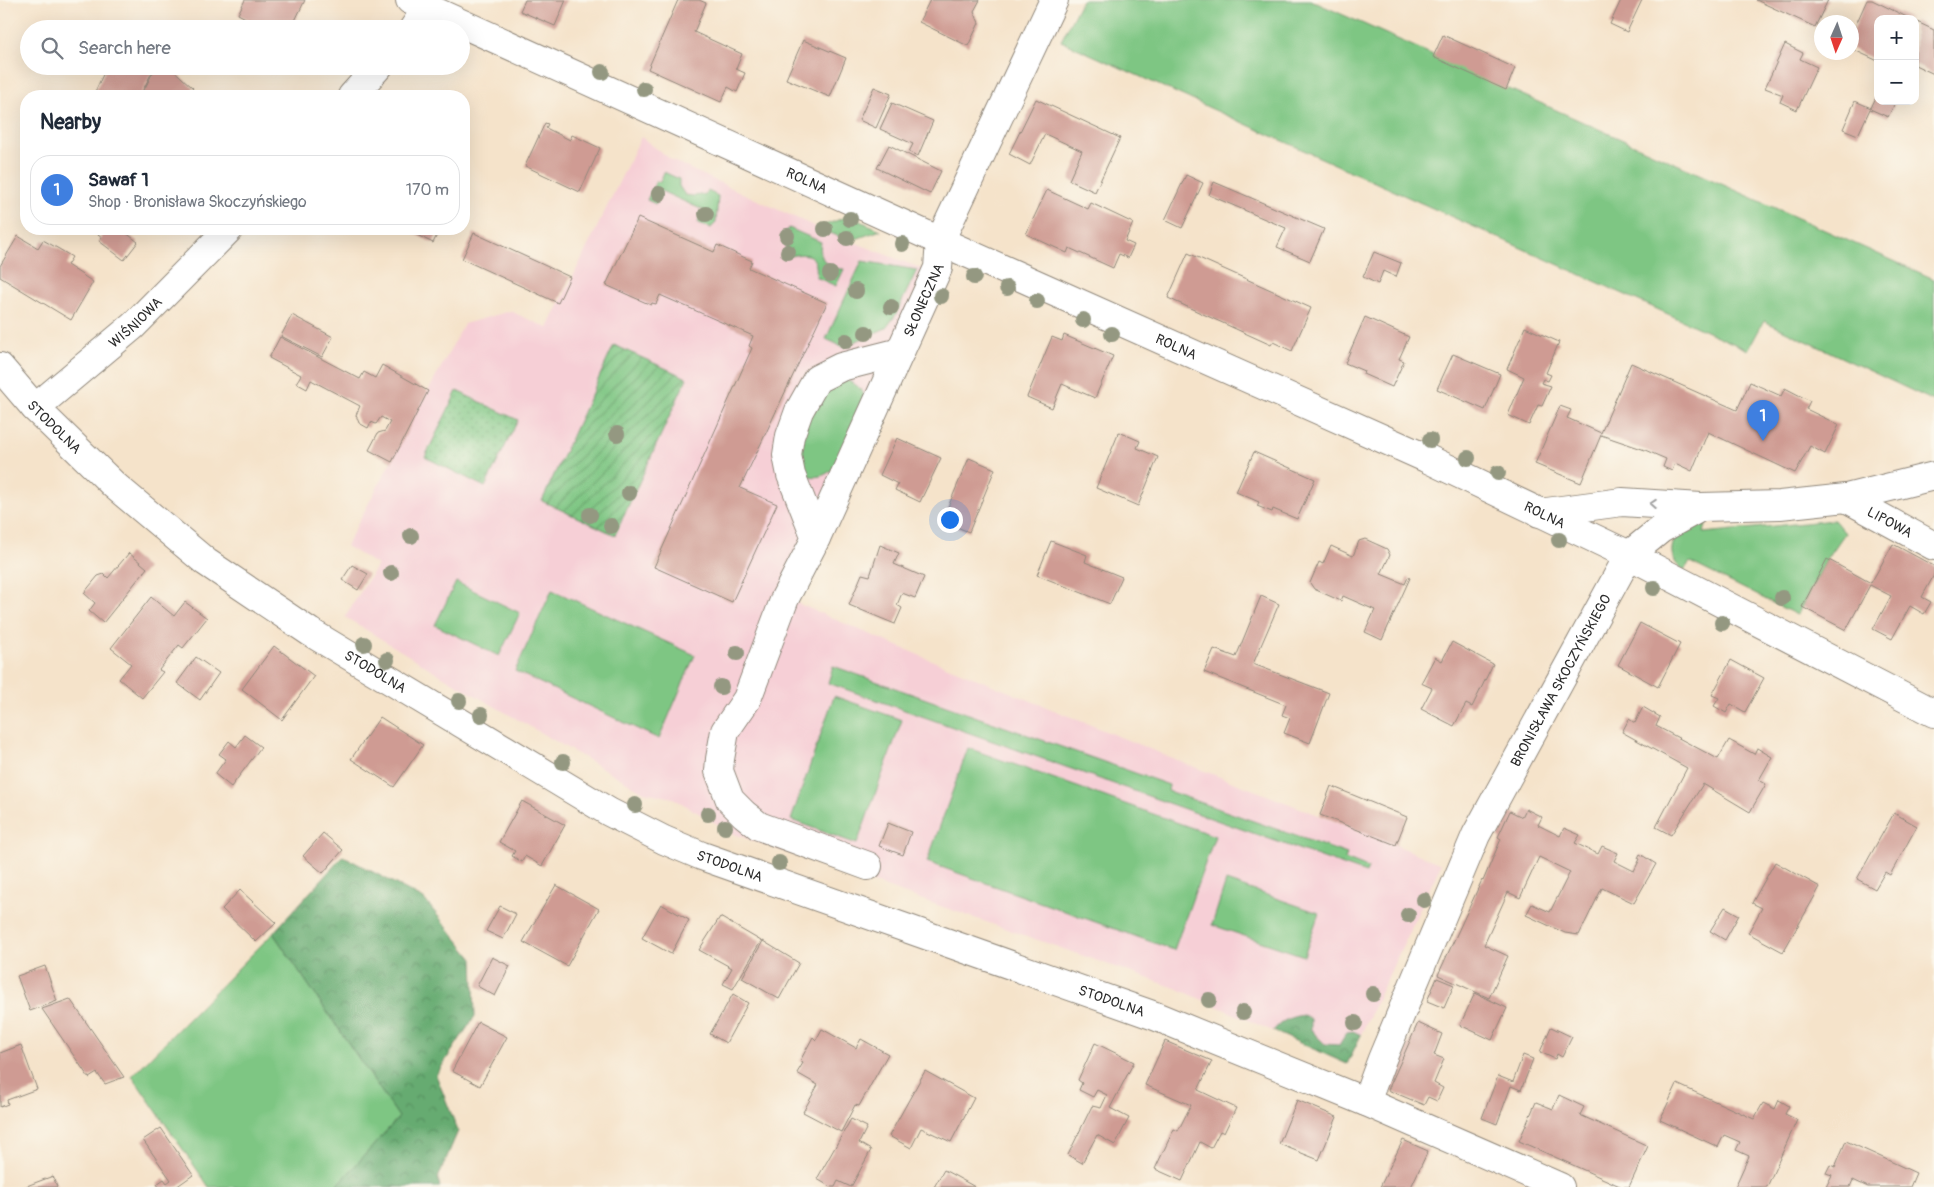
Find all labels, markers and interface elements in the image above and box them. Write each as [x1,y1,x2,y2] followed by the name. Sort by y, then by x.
[1814,15,1859,60] north arrow
[1874,15,1919,105] map controls
[1874,15,1919,60] button: +
[20,20,470,75] search box
[38,34,66,62] icon: search
[78,36,171,60] text: Search here
[1874,60,1919,105] button: −
[40,109,101,136] text: Nearby
[783,164,830,198] street label: ROLNA
[88,168,149,192] text: Sawaf 1
[54,180,60,200] text: 1
[406,180,449,200] text: 170 m
[88,192,307,212] text: Shop · Bronisława Skoczyńskiego
[900,261,948,340] street label: SŁONECZNA
[106,294,166,352] street label: WIŚNIOWA
[1153,330,1199,364] street label: ROLNA
[23,397,85,457] street label: STODOLNA
[1747,400,1779,441] pin: 1
[1521,498,1568,532] street label: ROLNA
[1648,499,1656,510] one-way arrow
[1864,503,1915,542] street label: LIPOWA
[937,507,963,533] your location
[1507,591,1615,770] street label: BRONISŁAWA SKOCZYŃSKIEGO
[341,647,409,697] street label: STODOLNA
[694,847,765,886] street label: STODOLNA
[1076,982,1147,1021] street label: STODOLNA

